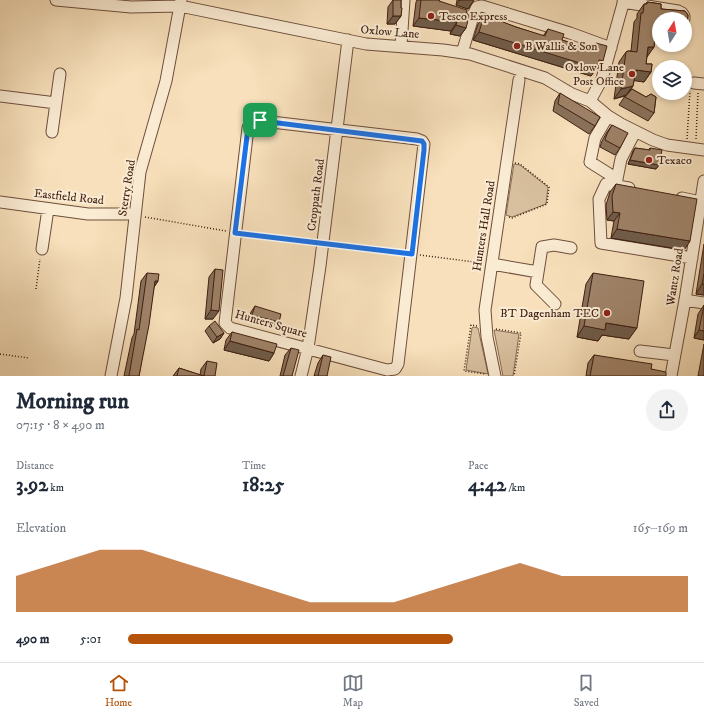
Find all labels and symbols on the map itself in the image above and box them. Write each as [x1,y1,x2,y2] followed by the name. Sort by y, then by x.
[439,9,507,24] place label: Tesco Express
[426,11,436,21] marker: Tesco Express
[652,12,692,52] north arrow
[360,22,420,42] street label: Oxlow Lane
[525,39,598,54] place label: B Wallis & Son
[512,41,522,51] marker: B Wallis & Son
[565,60,624,89] place label: Oxlow Lane Post Office
[627,69,637,79] marker: Oxlow Lane Post Office
[243,103,277,137] pin
[657,153,692,168] place label: Texaco
[644,155,654,165] marker: Texaco
[304,158,328,232] street label: Croppath Road
[115,159,139,217] street label: Sterry Road
[469,180,499,272] street label: Hunters Hall Road
[33,186,105,208] street label: Eastfield Road
[663,247,687,308] street label: Wantz Road
[500,306,599,321] place label: BT Dagenham TEC
[233,307,309,341] street label: Hunters Square
[602,308,612,318] marker: BT Dagenham TEC

